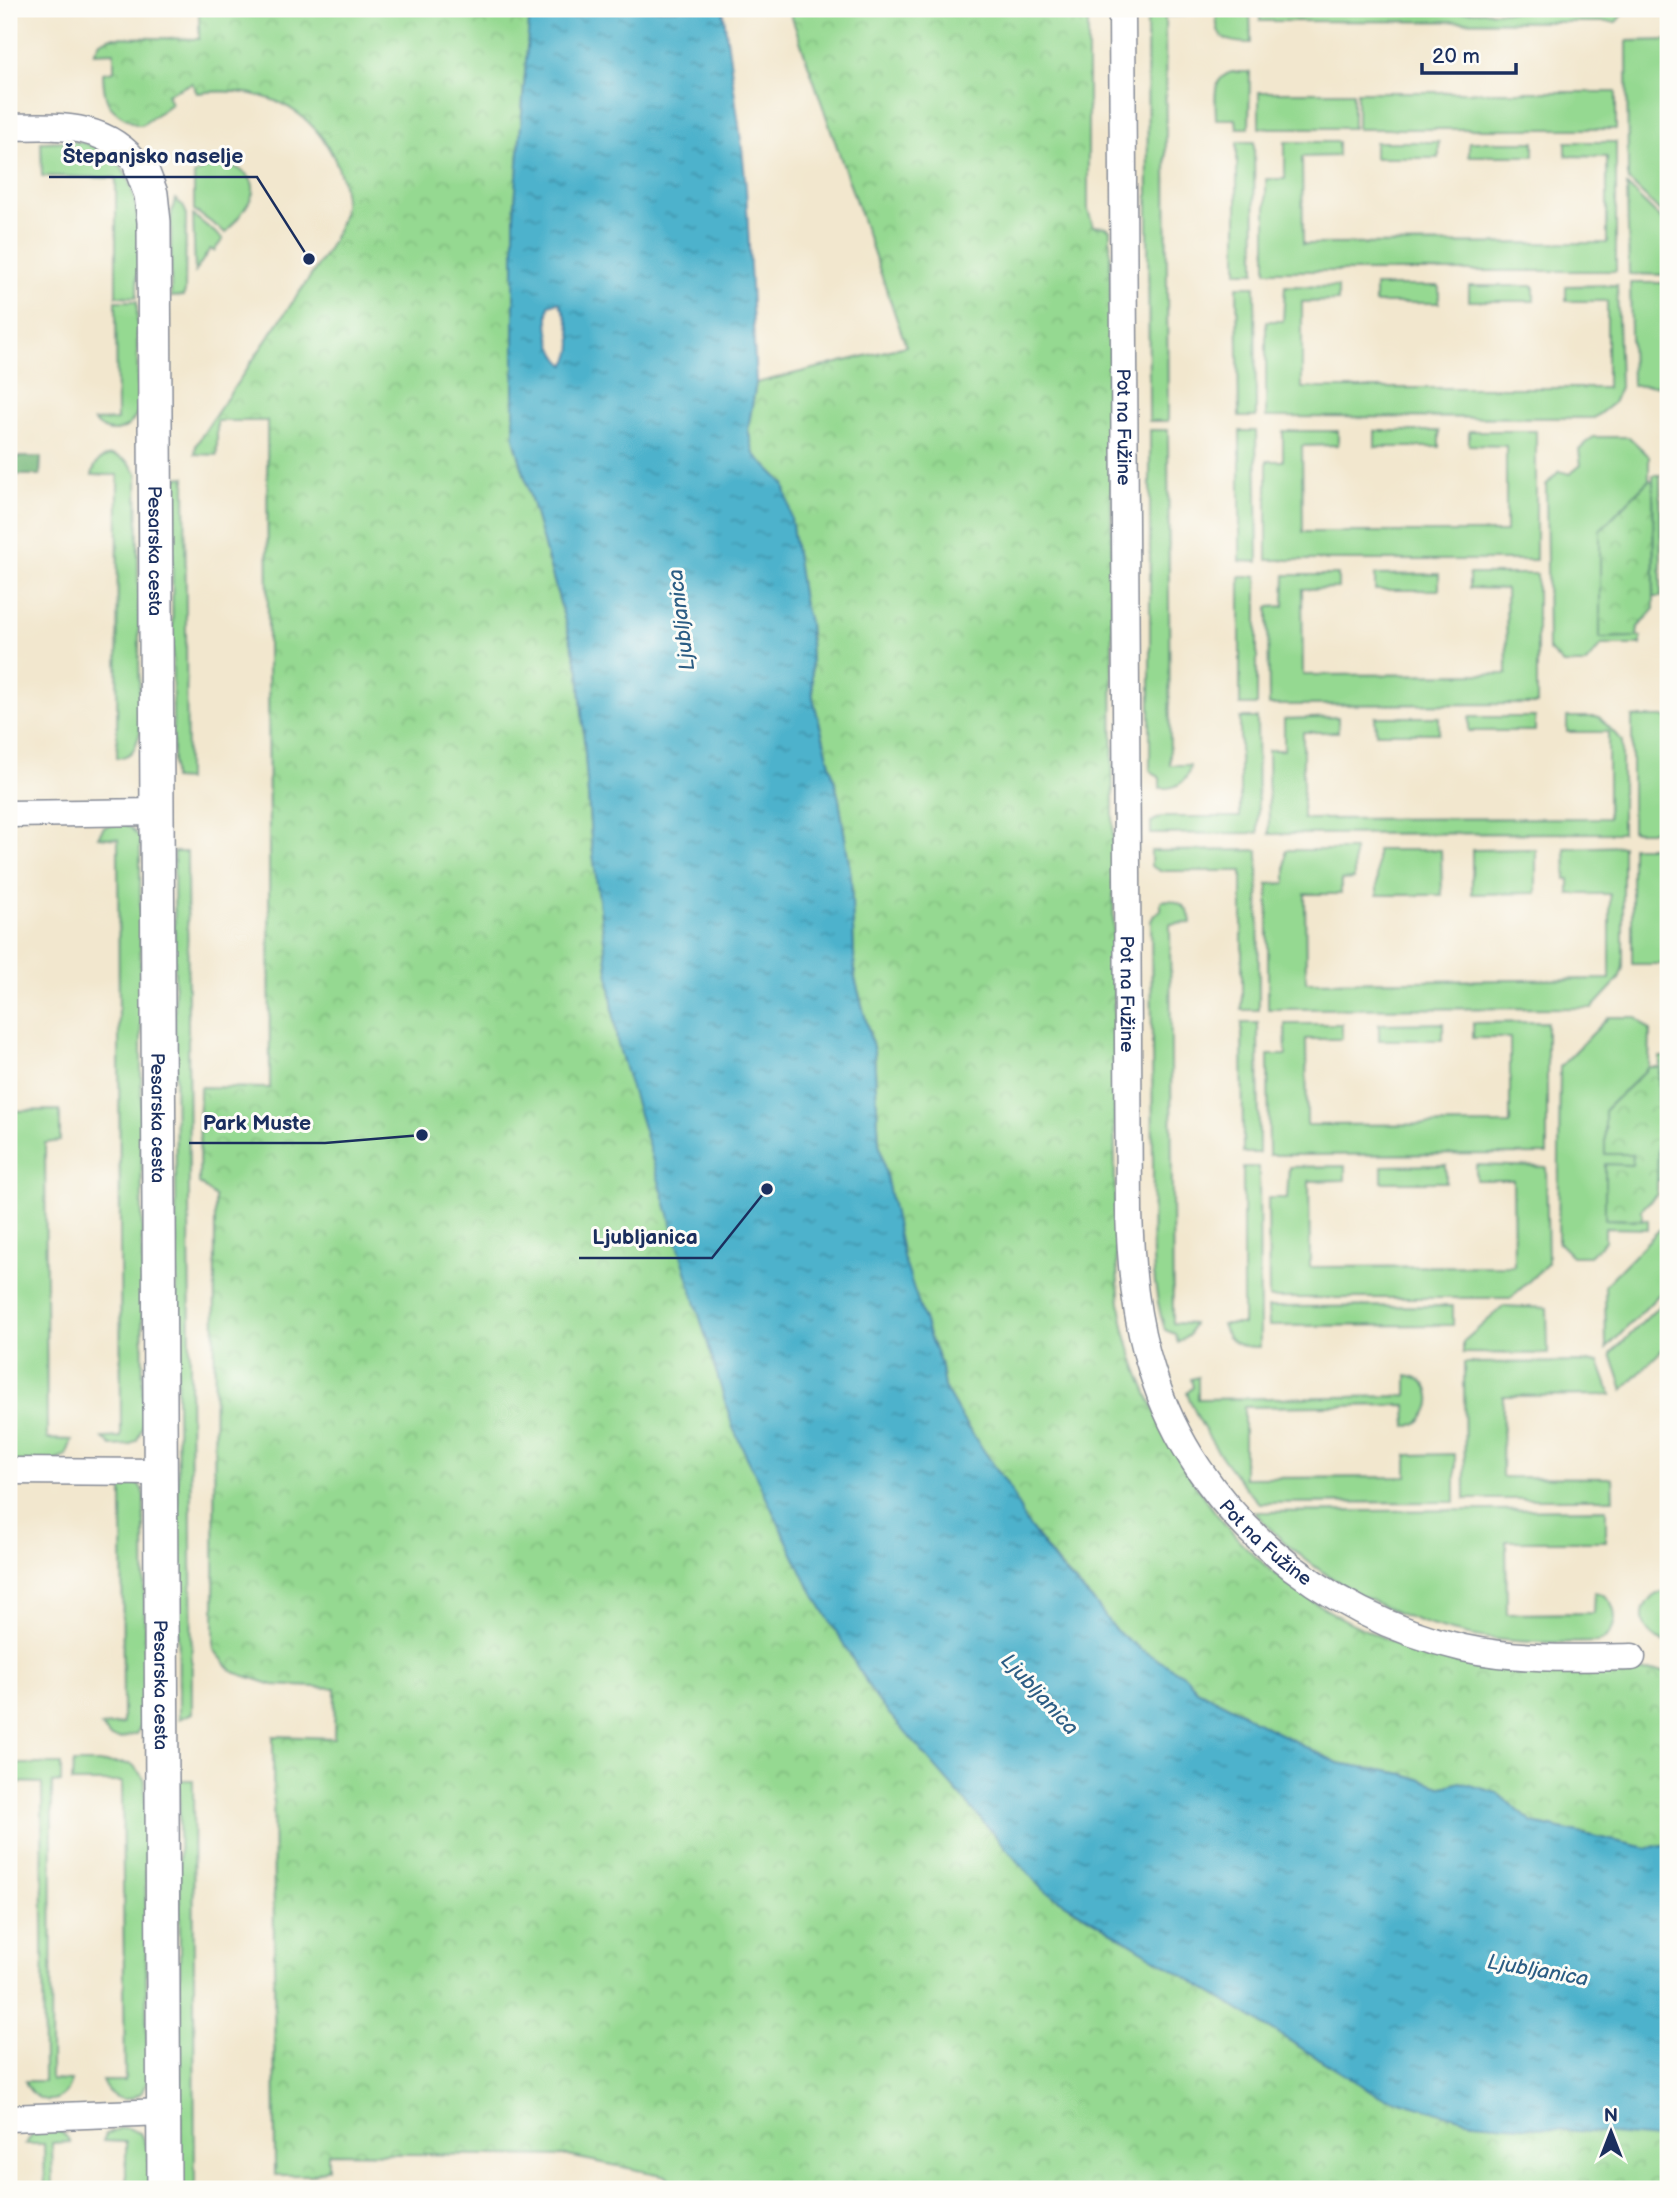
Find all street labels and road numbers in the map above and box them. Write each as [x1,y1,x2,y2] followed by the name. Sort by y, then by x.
[1111,368,1135,486] street label: Pot na Fužine
[142,486,166,616] street label: Pesarska cesta
[1114,935,1138,1053] street label: Pot na Fužine
[145,1053,169,1183] street label: Pesarska cesta
[1214,1495,1316,1591] street label: Pot na Fužine
[148,1620,172,1750] street label: Pesarska cesta

